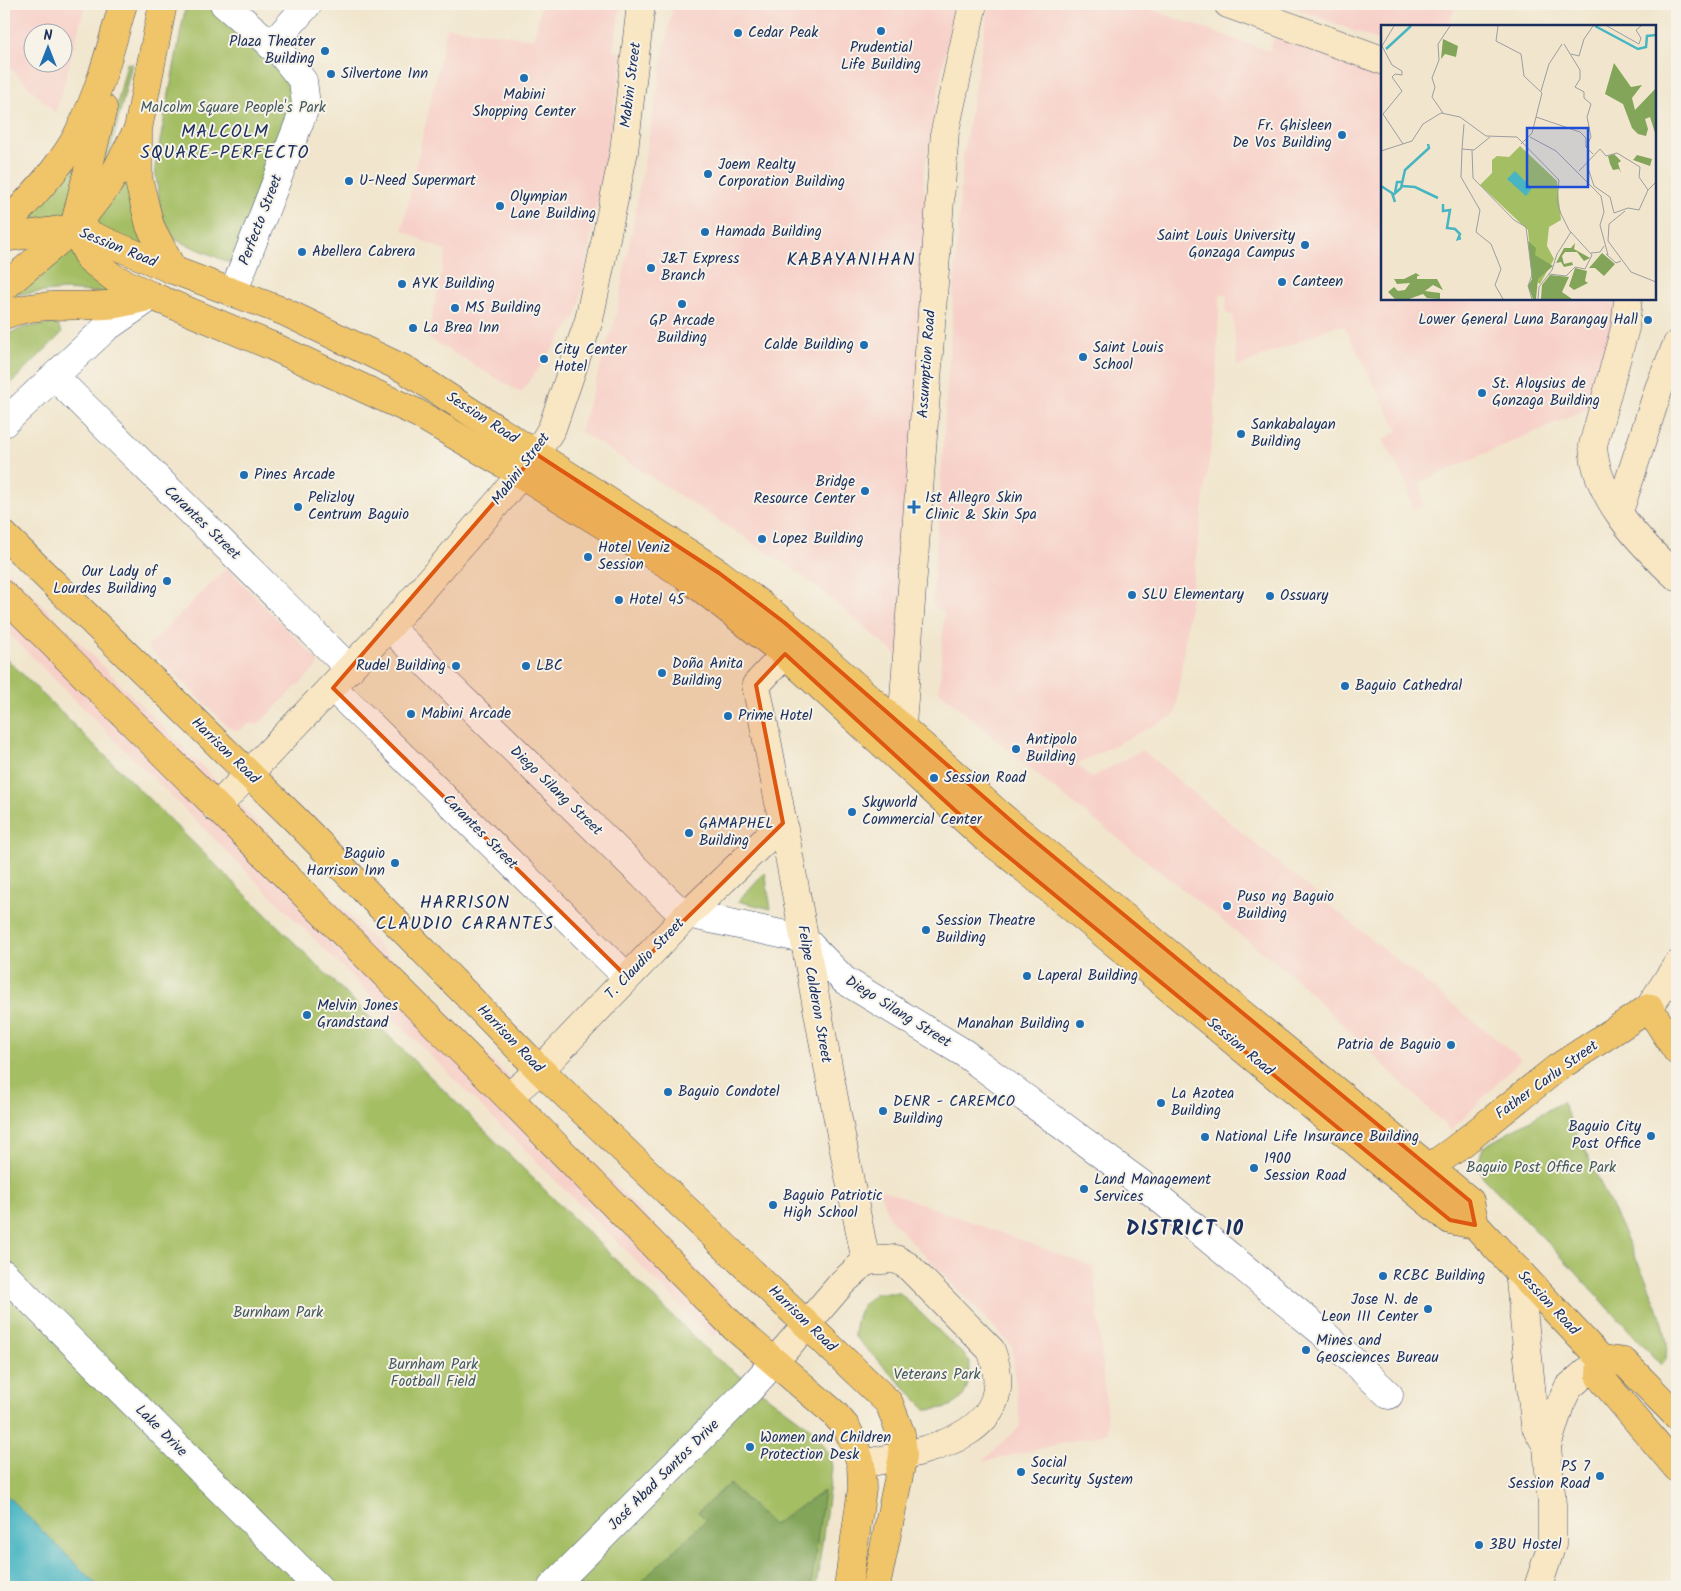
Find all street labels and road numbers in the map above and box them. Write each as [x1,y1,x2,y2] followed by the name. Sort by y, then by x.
[614,41,648,129] street label: Mabini Street
[233,171,289,269] street label: Perfecto Street
[76,222,161,275] street label: Session Road
[911,309,943,419] street label: Assumption Road
[441,386,523,451] street label: Session Road
[486,427,557,511] street label: Mabini Street
[158,480,246,566] street label: Carantes Street
[185,712,265,791] street label: Harrison Road
[504,740,608,842] street label: Diego Silang Street
[437,789,524,876] street label: Carantes Street
[599,912,691,1006] street label: T. Claudio Street
[790,923,838,1065] street label: Felipe Calderon Street
[840,970,956,1054] street label: Diego Silang Street
[471,999,550,1079] street label: Harrison Road
[1201,1011,1279,1083] street label: Session Road
[1490,1034,1604,1126] street label: Father Carlu Street
[1511,1265,1585,1342] street label: Session Road
[762,1280,842,1359] street label: Harrison Road
[129,1399,193,1463] street label: Lake Drive
[603,1413,726,1536] street label: José Abad Santos Drive

